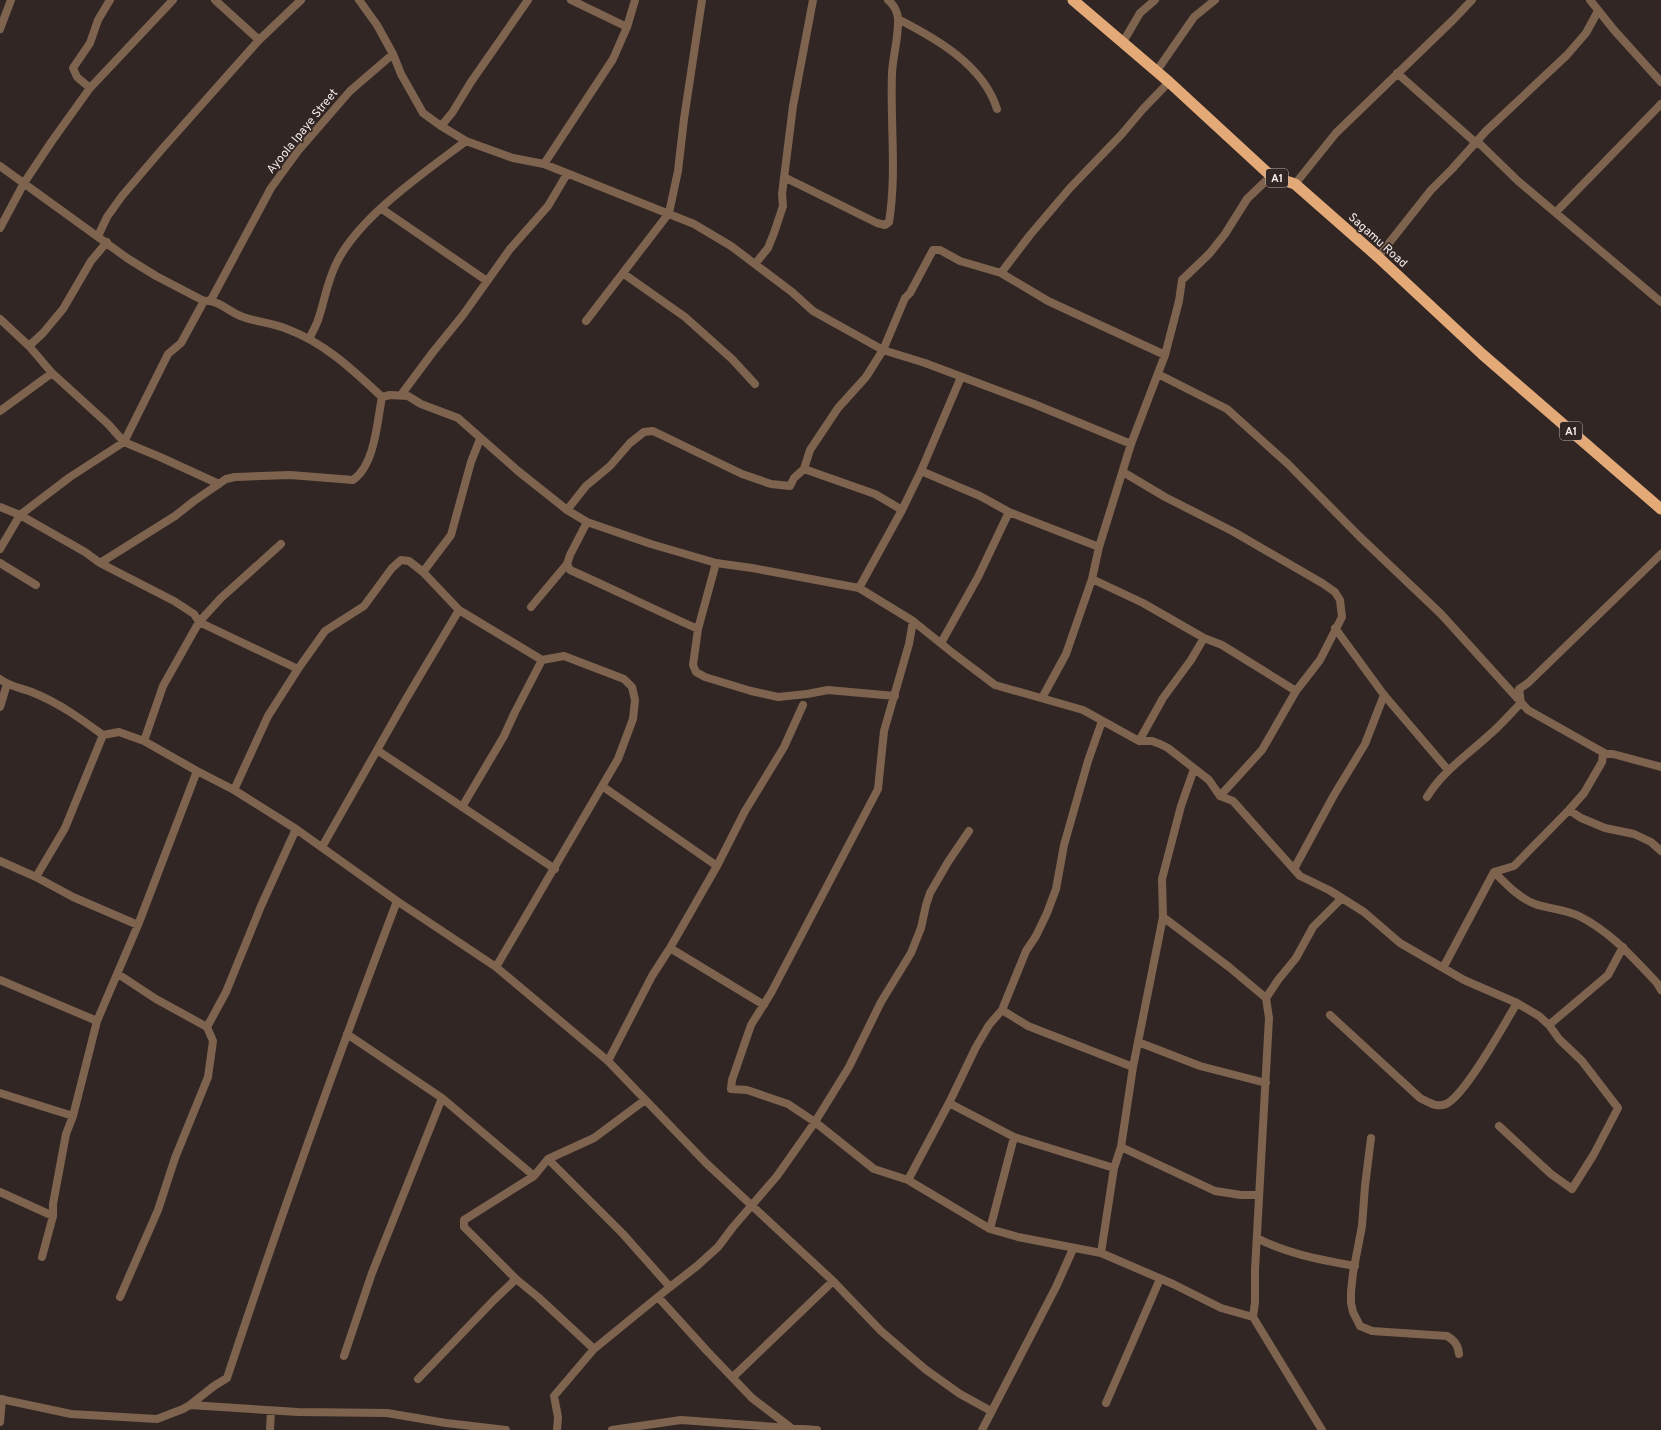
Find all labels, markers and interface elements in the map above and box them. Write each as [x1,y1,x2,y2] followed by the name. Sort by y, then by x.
[264,86,342,177] street label: Ayoola Ipaye Street
[1266,169,1288,187] road number: A1
[1344,210,1410,272] street label: Sagamu Road
[1560,422,1582,440] road number: A1

